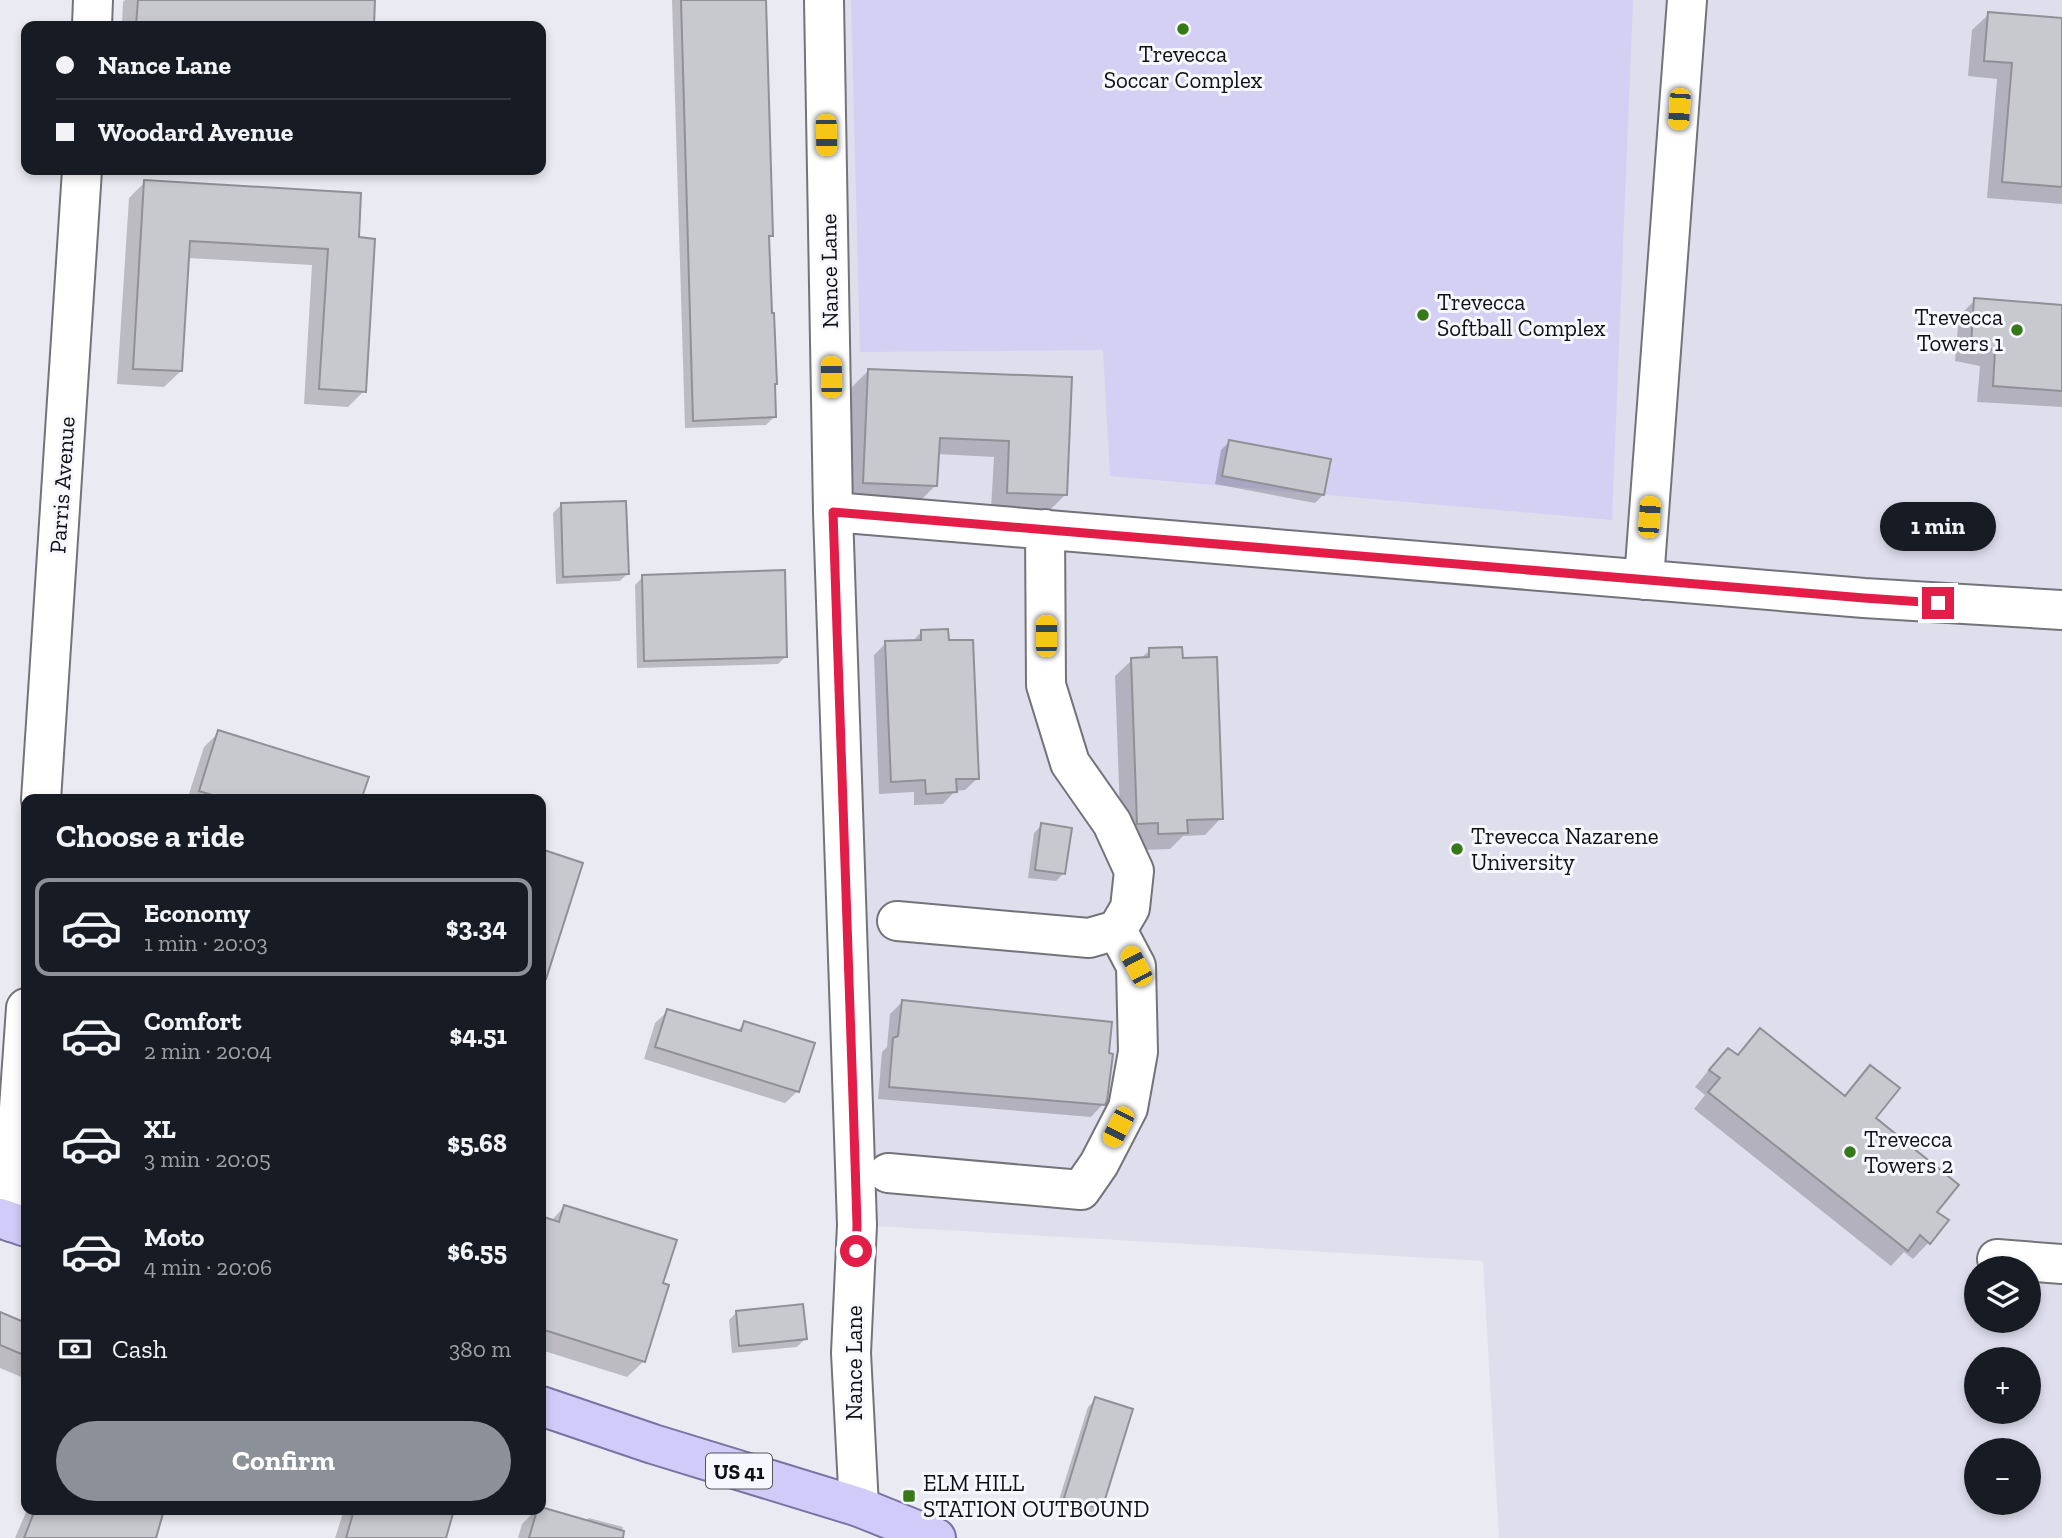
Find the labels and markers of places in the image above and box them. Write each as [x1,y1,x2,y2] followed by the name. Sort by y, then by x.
[1175,21,1191,37] marker: Trevecca Soccar Complex
[1104,40,1262,94] place label: Trevecca Soccar Complex
[1437,288,1606,342] place label: Trevecca Softball Complex
[1915,303,2003,357] place label: Trevecca Towers 1
[1415,307,1431,323] marker: Trevecca Softball Complex
[2009,322,2025,338] marker: Trevecca Towers 1
[1471,822,1658,876] place label: Trevecca Nazarene University
[1449,841,1465,857] marker: Trevecca Nazarene University
[1864,1125,1953,1179] place label: Trevecca Towers 2
[1842,1144,1858,1160] marker: Trevecca Towers 2
[923,1469,1149,1523] place label: ELM HILL STATION OUTBOUND
[901,1488,917,1504] marker: ELM HILL STATION OUTBOUND

